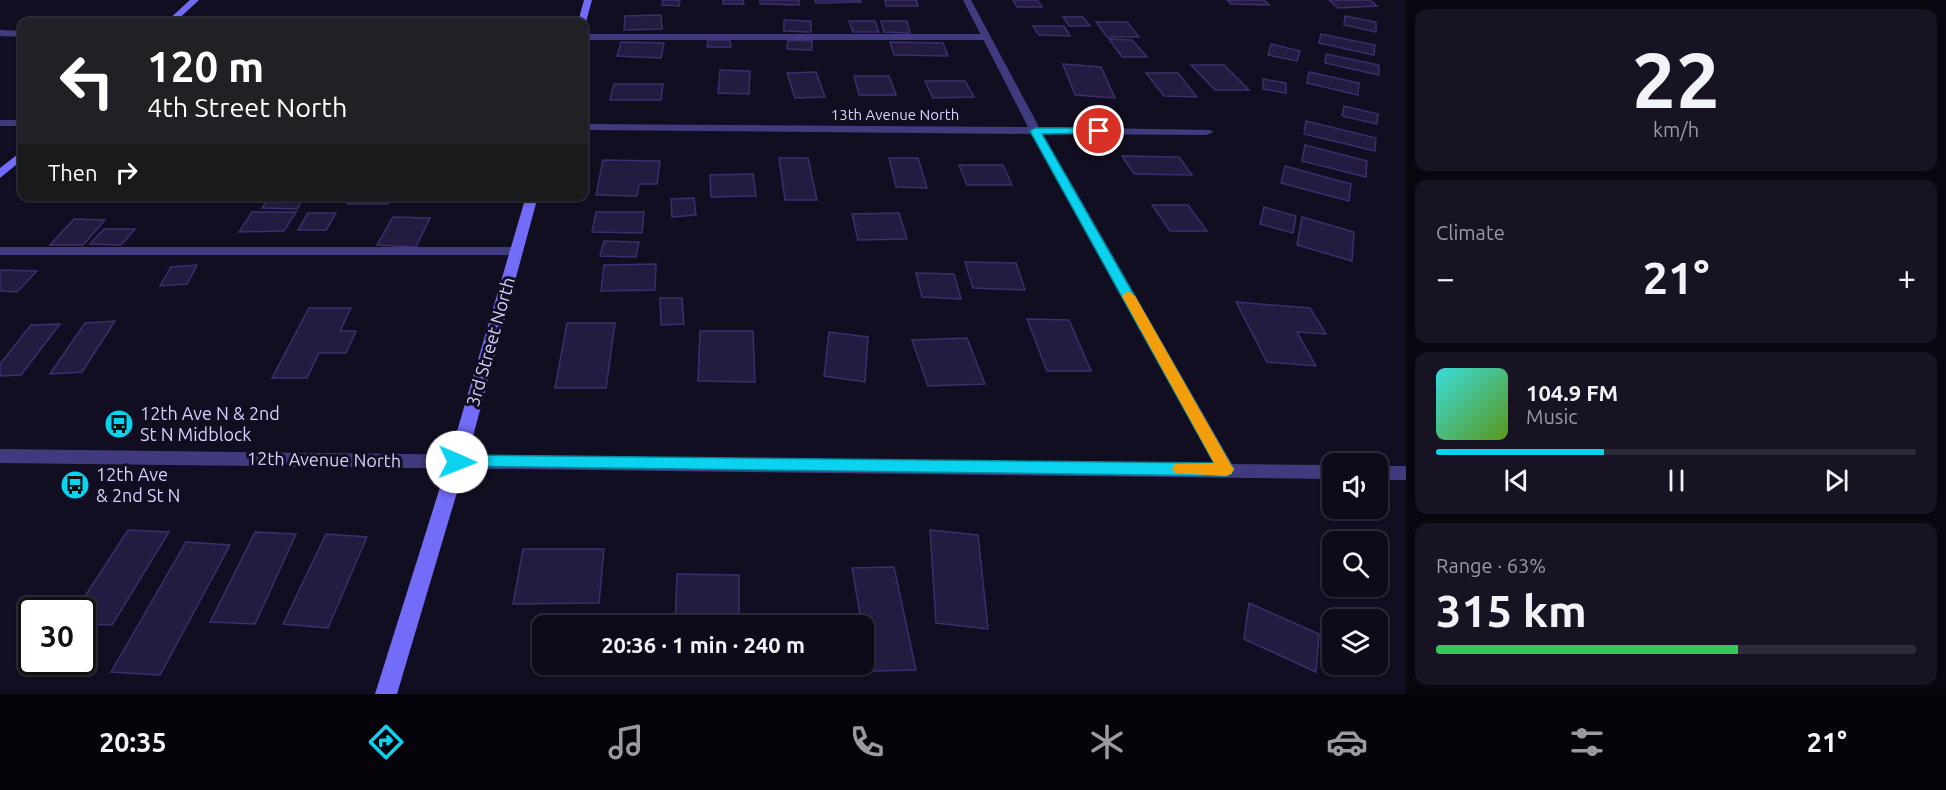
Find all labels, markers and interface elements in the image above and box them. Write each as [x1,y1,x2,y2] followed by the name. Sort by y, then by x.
[1632,35,1720,123] text: 22
[48,42,126,120] icon: left
[147,43,264,90] text: 120 m
[147,92,347,122] text: 4th Street North
[1073,105,1124,156] pin
[831,106,959,123] street label: 13th Avenue North
[1082,114,1115,147] icon: arrive
[1653,118,1699,141] text: km/h
[110,156,143,189] icon: right
[48,160,98,185] text: Then
[1436,221,1505,244] text: Climate
[1643,252,1709,303] text: 21°
[1436,259,1455,296] text: −
[1897,259,1916,296] text: +
[462,275,518,409] street label: 3rd Street North
[1526,380,1618,405] text: 104.9 FM
[140,403,280,444] place label: 12th Ave N & 2nd St N Midblock
[1526,405,1578,428] text: Music
[103,408,135,440] bus stop icon: 12th Ave N & 2nd St N Midblock
[425,430,489,494] position arrow
[247,448,401,470] street label: 12th Avenue North
[1322,453,1388,675] map controls
[1322,453,1388,519] button: sound
[96,464,180,505] place label: 12th Ave & 2nd St N
[1500,464,1533,497] icon: previous
[1660,464,1693,497] icon: pause
[1820,464,1853,497] icon: next
[59,469,91,501] bus stop icon: 12th Ave & 2nd St N
[1322,531,1388,597] button: search
[1436,554,1546,577] text: Range · 63%
[1436,585,1587,636] text: 315 km
[18,597,96,675] speed limit sign: 30
[1322,609,1388,675] button: layers
[601,632,805,657] text: 20:36 · 1 min · 240 m
[365,721,407,763] icon: directions
[605,721,647,763] icon: music
[846,721,888,763] icon: phone
[1086,721,1128,763] icon: climate
[1326,721,1368,763] icon: car
[1566,721,1608,763] icon: filters
[99,727,167,757] text: 20:35
[1807,727,1847,757] text: 21°

